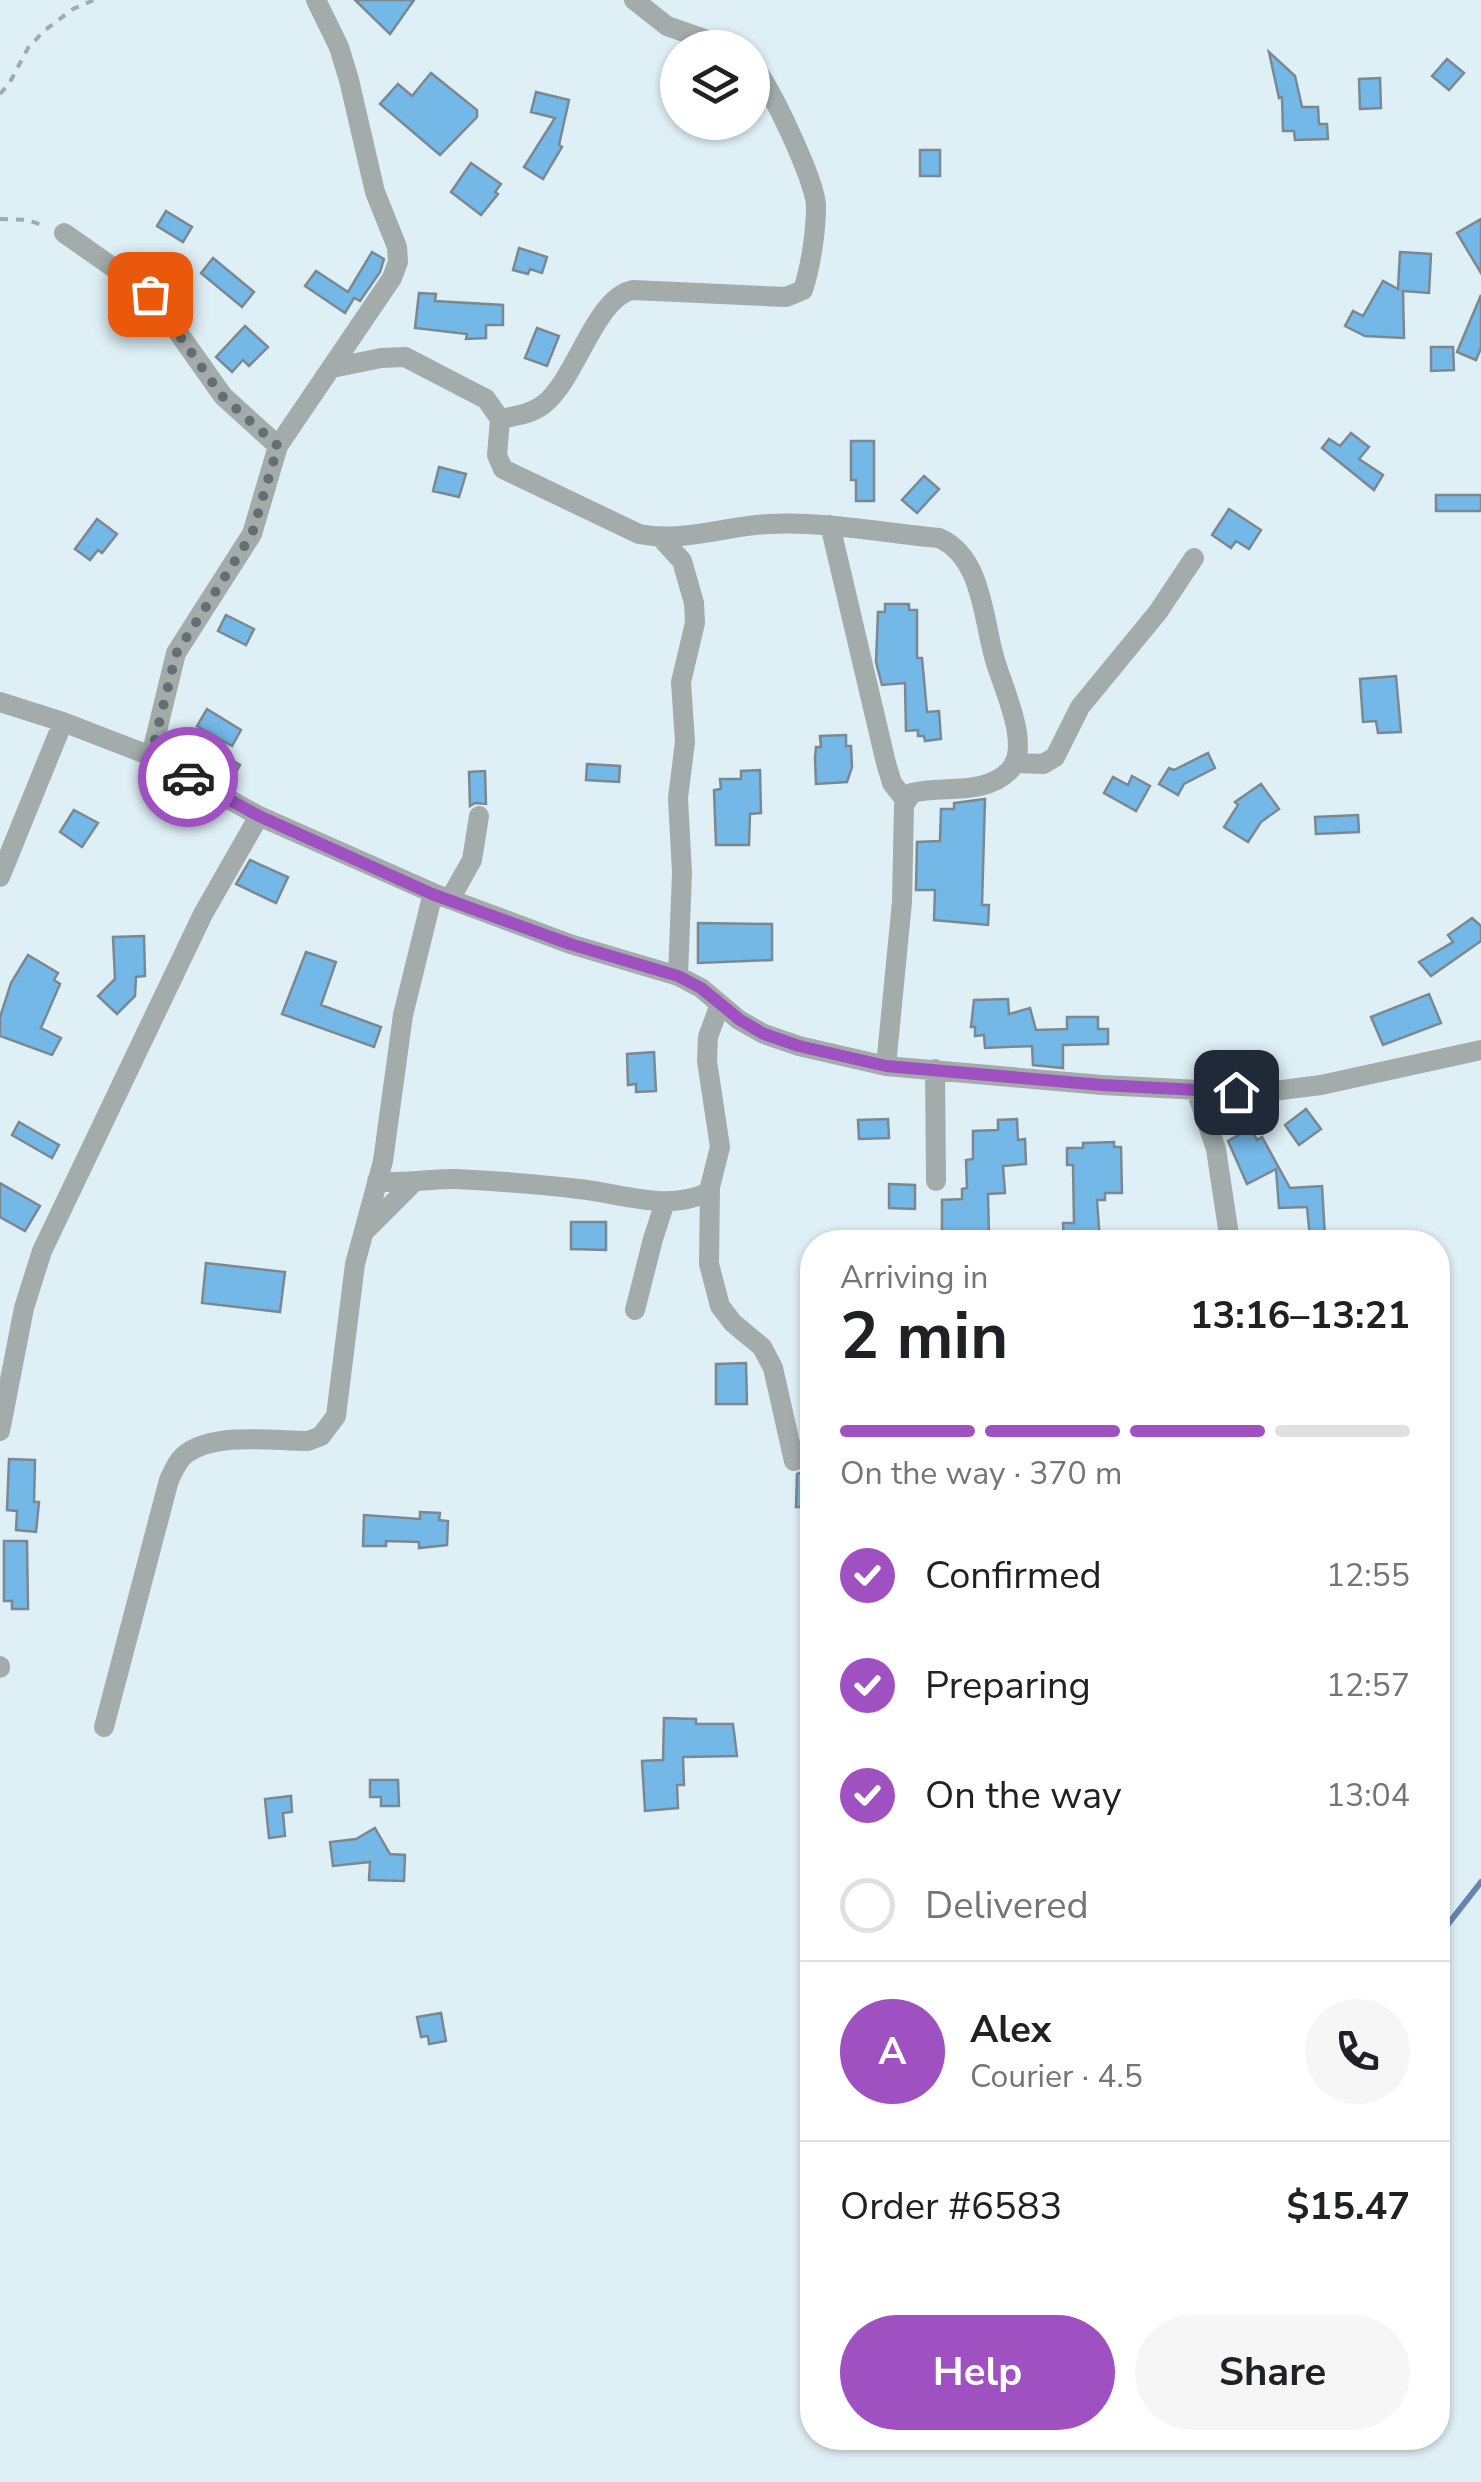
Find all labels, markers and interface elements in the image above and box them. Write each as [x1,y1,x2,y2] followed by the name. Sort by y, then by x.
[660,30,770,140] map controls
[660,30,770,140] button: layers
[108,252,193,337] pin
[123,267,178,322] icon: bag
[138,727,238,827] courier
[161,750,216,805] icon: car
[1194,1050,1279,1135] pin
[1209,1065,1264,1120] icon: home
[840,1256,988,1299] text: Arriving in
[1190,1290,1410,1341] text: 13:16–13:21
[840,1292,1008,1381] text: 2 min
[840,1452,1122,1495] text: On the way · 370 m
[840,1548,895,1603] icon: check
[925,1550,1102,1601] text: Confirmed
[1326,1554,1410,1597] text: 12:55
[840,1658,895,1713] icon: check
[925,1660,1091,1711] text: Preparing
[1326,1664,1410,1707] text: 12:57
[840,1768,895,1823] icon: check
[925,1770,1121,1821] text: On the way
[1326,1774,1410,1817] text: 13:04
[925,1880,1089,1931] text: Delivered
[1305,1999,1410,2104] button: phone
[970,2004,1051,2055] text: Alex
[878,2026,907,2077] text: A
[970,2055,1143,2098] text: Courier · 4.5
[840,2181,1062,2232] text: Order #6583
[1287,2181,1410,2232] text: $15.47
[840,2315,1115,2430] button: Help
[1135,2315,1410,2430] button: Share

